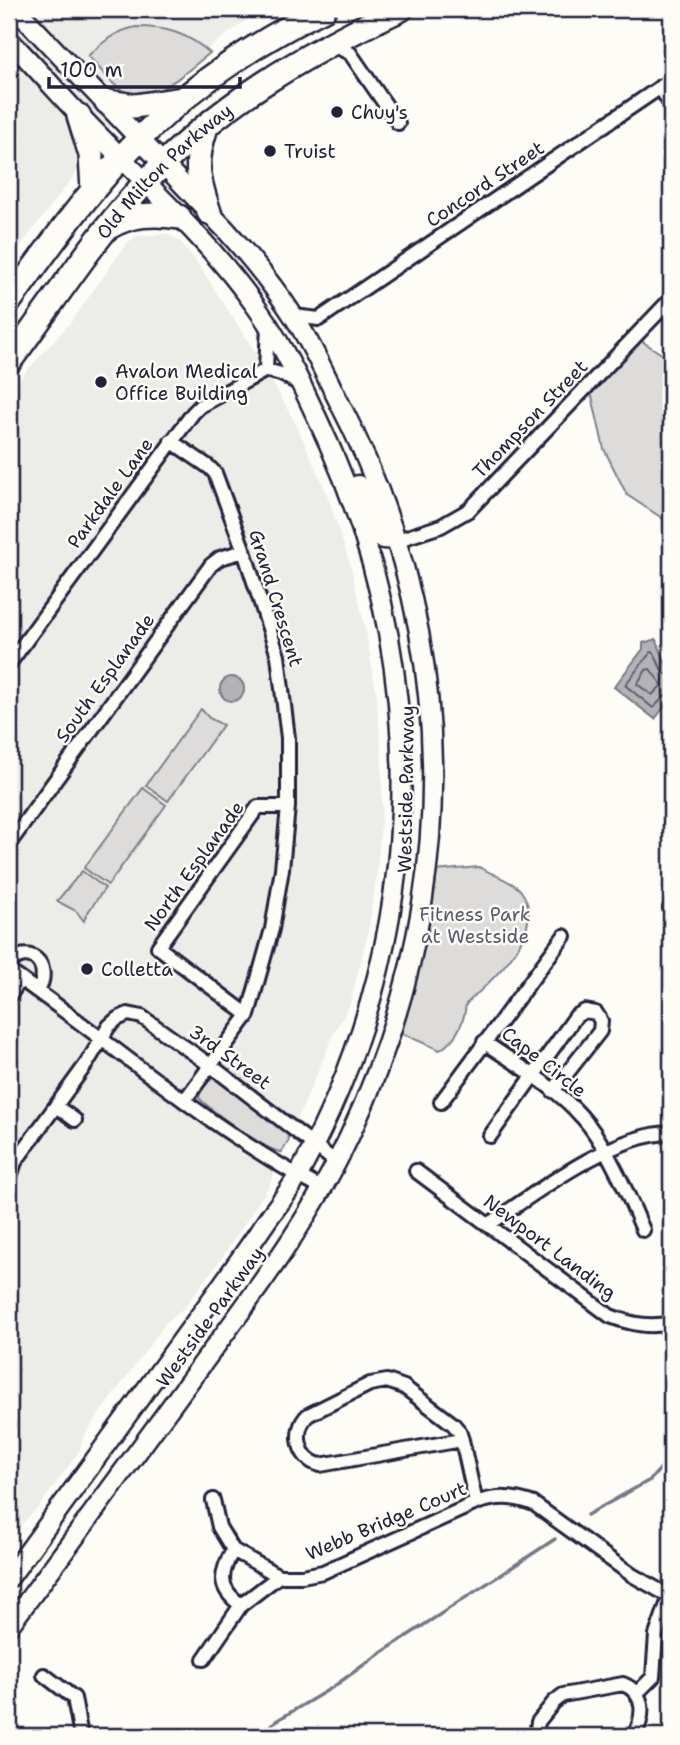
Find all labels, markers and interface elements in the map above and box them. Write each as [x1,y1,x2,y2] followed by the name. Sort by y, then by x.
[49,46,240,90] scale bar
[60,56,123,84] text: 100 m
[90,97,237,244] street label: Old Milton Parkway
[351,100,408,125] place label: Chuy's
[329,104,345,120] marker: Chuy's
[421,135,549,233] street label: Concord Street
[284,139,336,164] place label: Truist
[262,143,278,159] marker: Truist
[467,354,593,484] street label: Thompson Street
[115,359,258,406] place label: Avalon Medical Office Building
[93,374,109,390] marker: Avalon Medical Office Building
[61,433,159,553] street label: Parkdale Lane
[243,526,309,670] street label: Grand Crescent
[50,608,160,748] street label: South Esplanade
[392,705,420,873] street label: Westside Parkway
[138,796,250,936] street label: North Esplanade
[419,902,531,949] park label: Fitness Park at Westside
[101,957,173,982] place label: Colletta
[79,961,95,977] marker: Colletta
[184,1019,276,1095] street label: 3rd Street
[496,1021,592,1103] street label: Cape Circle
[478,1189,622,1305] street label: Newport Landing
[151,1242,269,1392] street label: Westside Parkway
[302,1476,470,1566] street label: Webb Bridge Court

